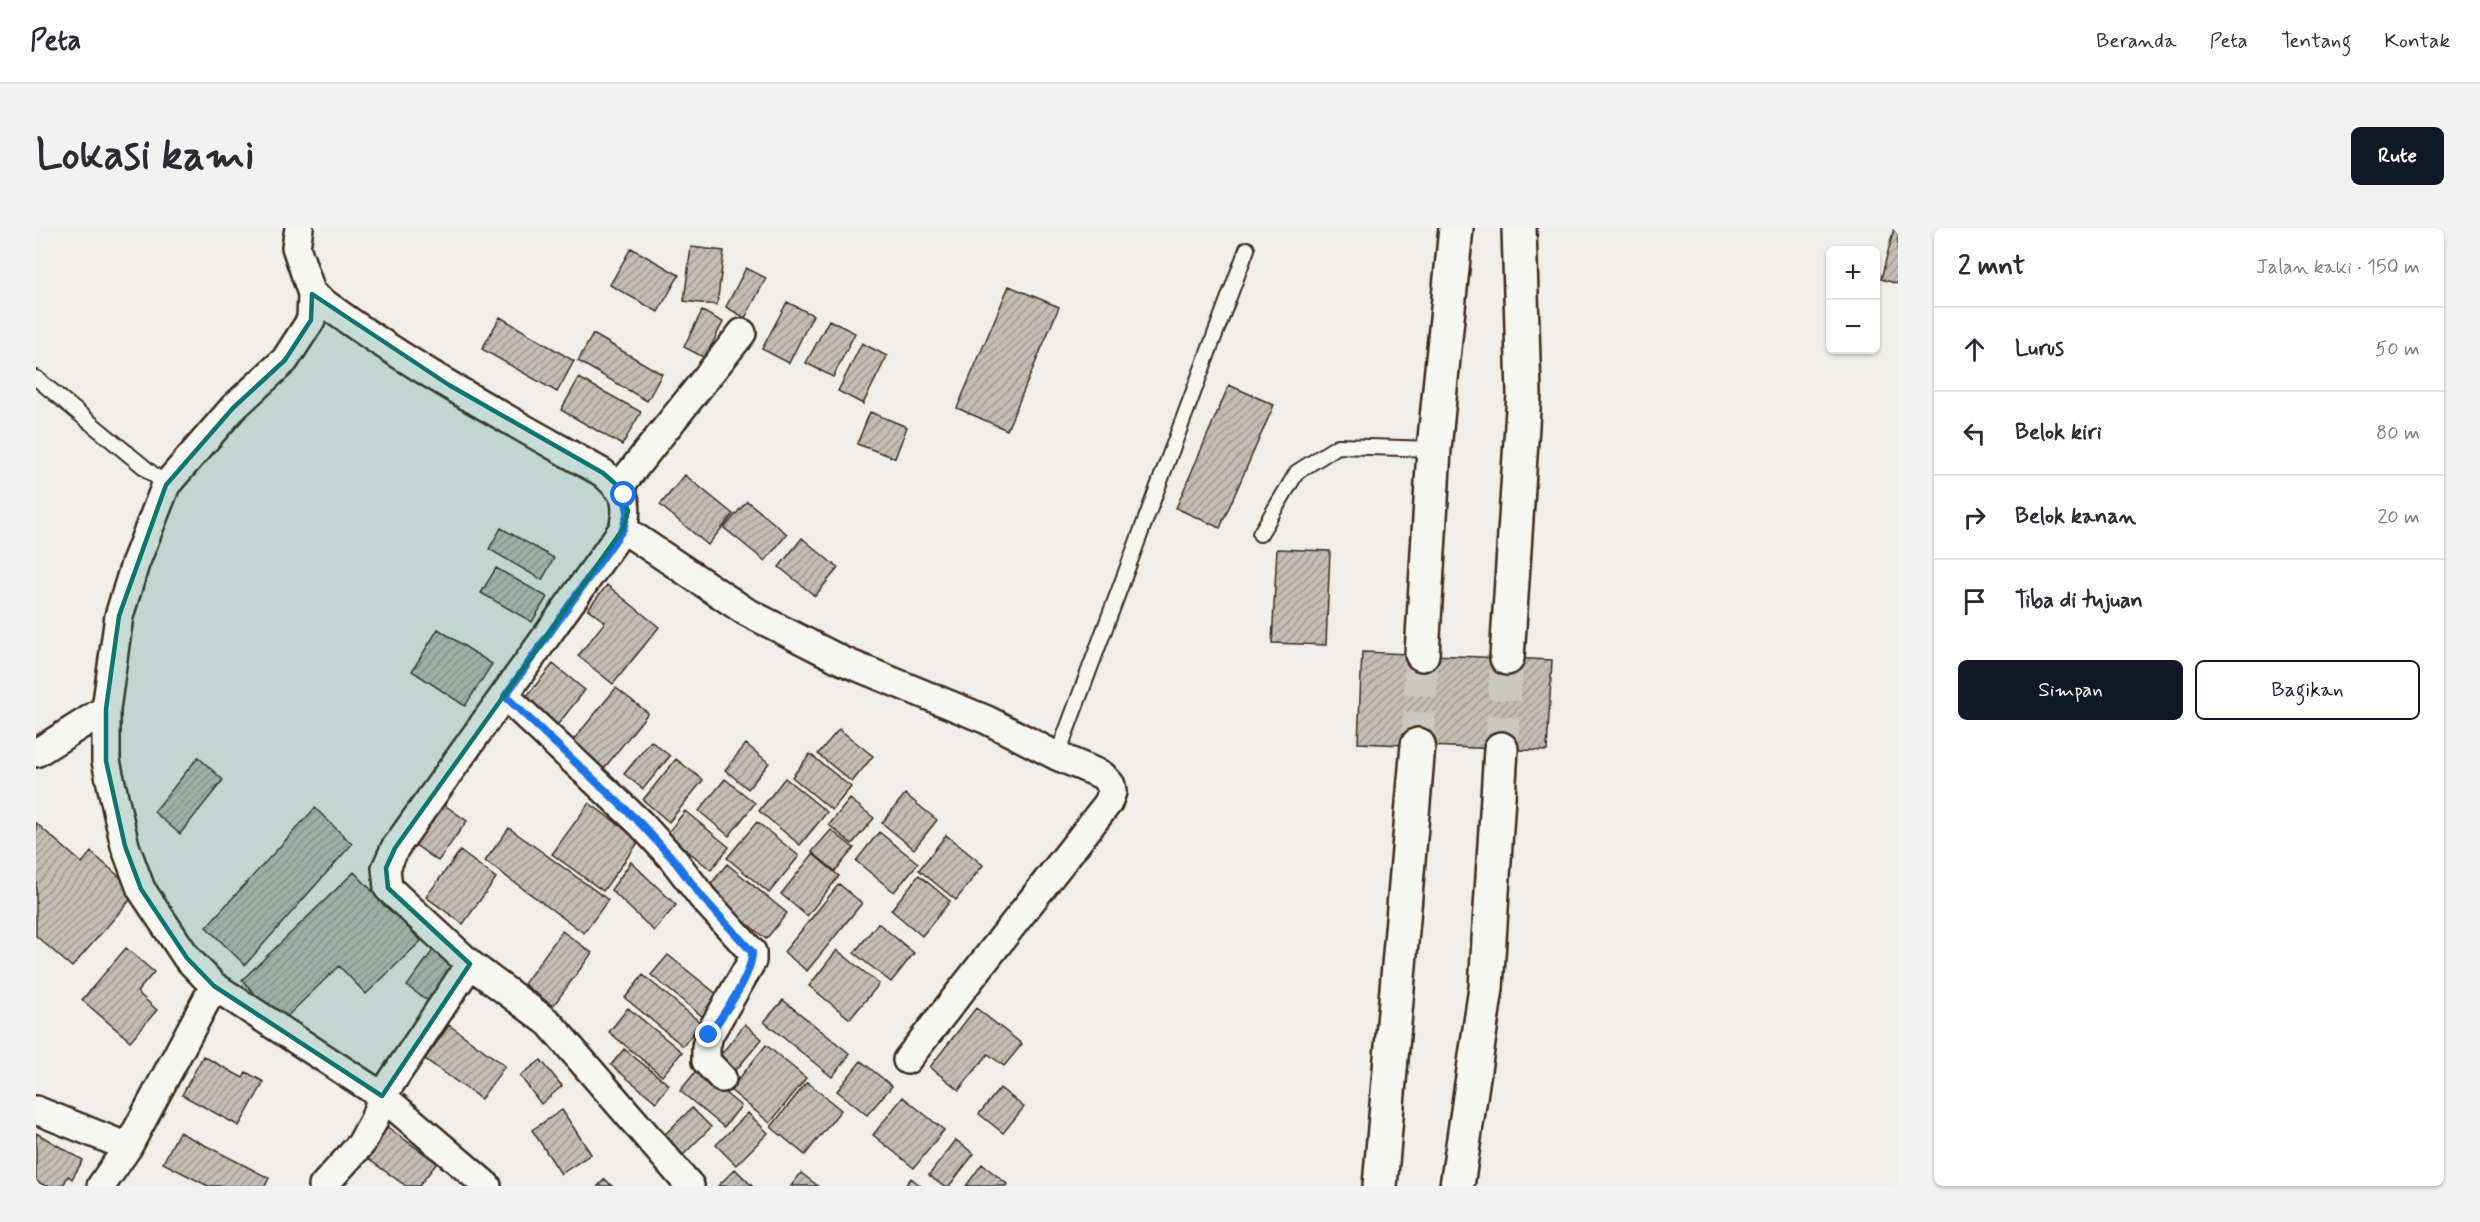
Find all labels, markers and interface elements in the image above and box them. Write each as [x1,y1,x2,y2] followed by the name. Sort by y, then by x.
[30,23,81,60] text: Peta
[2096,27,2177,55] text: Beranda
[2210,27,2248,55] text: Peta
[2281,27,2351,55] text: Tentang
[2384,27,2450,55] text: Kontak
[2351,127,2444,185] button: Rute
[36,129,255,184] text: Lokasi kami
[1826,246,1880,354] map controls
[1826,246,1880,300] button: +
[1958,250,2025,284] text: 2 mnt
[2256,254,2420,281] text: Jalan kaki · 150 m
[1826,300,1880,354] button: −
[1958,333,1991,366] icon: ahead
[2015,335,2064,363] text: Lurus
[2375,336,2420,363] text: 50 m
[1958,417,1991,450] icon: left
[2015,419,2102,447] text: Belok kiri
[2376,420,2420,447] text: 80 m
[610,481,636,507] route start
[1958,501,1991,534] icon: right
[2015,503,2136,531] text: Belok kanan
[2377,504,2420,531] text: 20 m
[1958,585,1991,618] icon: arrive
[2015,587,2143,615] text: Tiba di tujuan
[1958,660,2183,720] button: Simpan
[2195,660,2420,720] button: Bagikan
[695,1021,721,1047] route end

